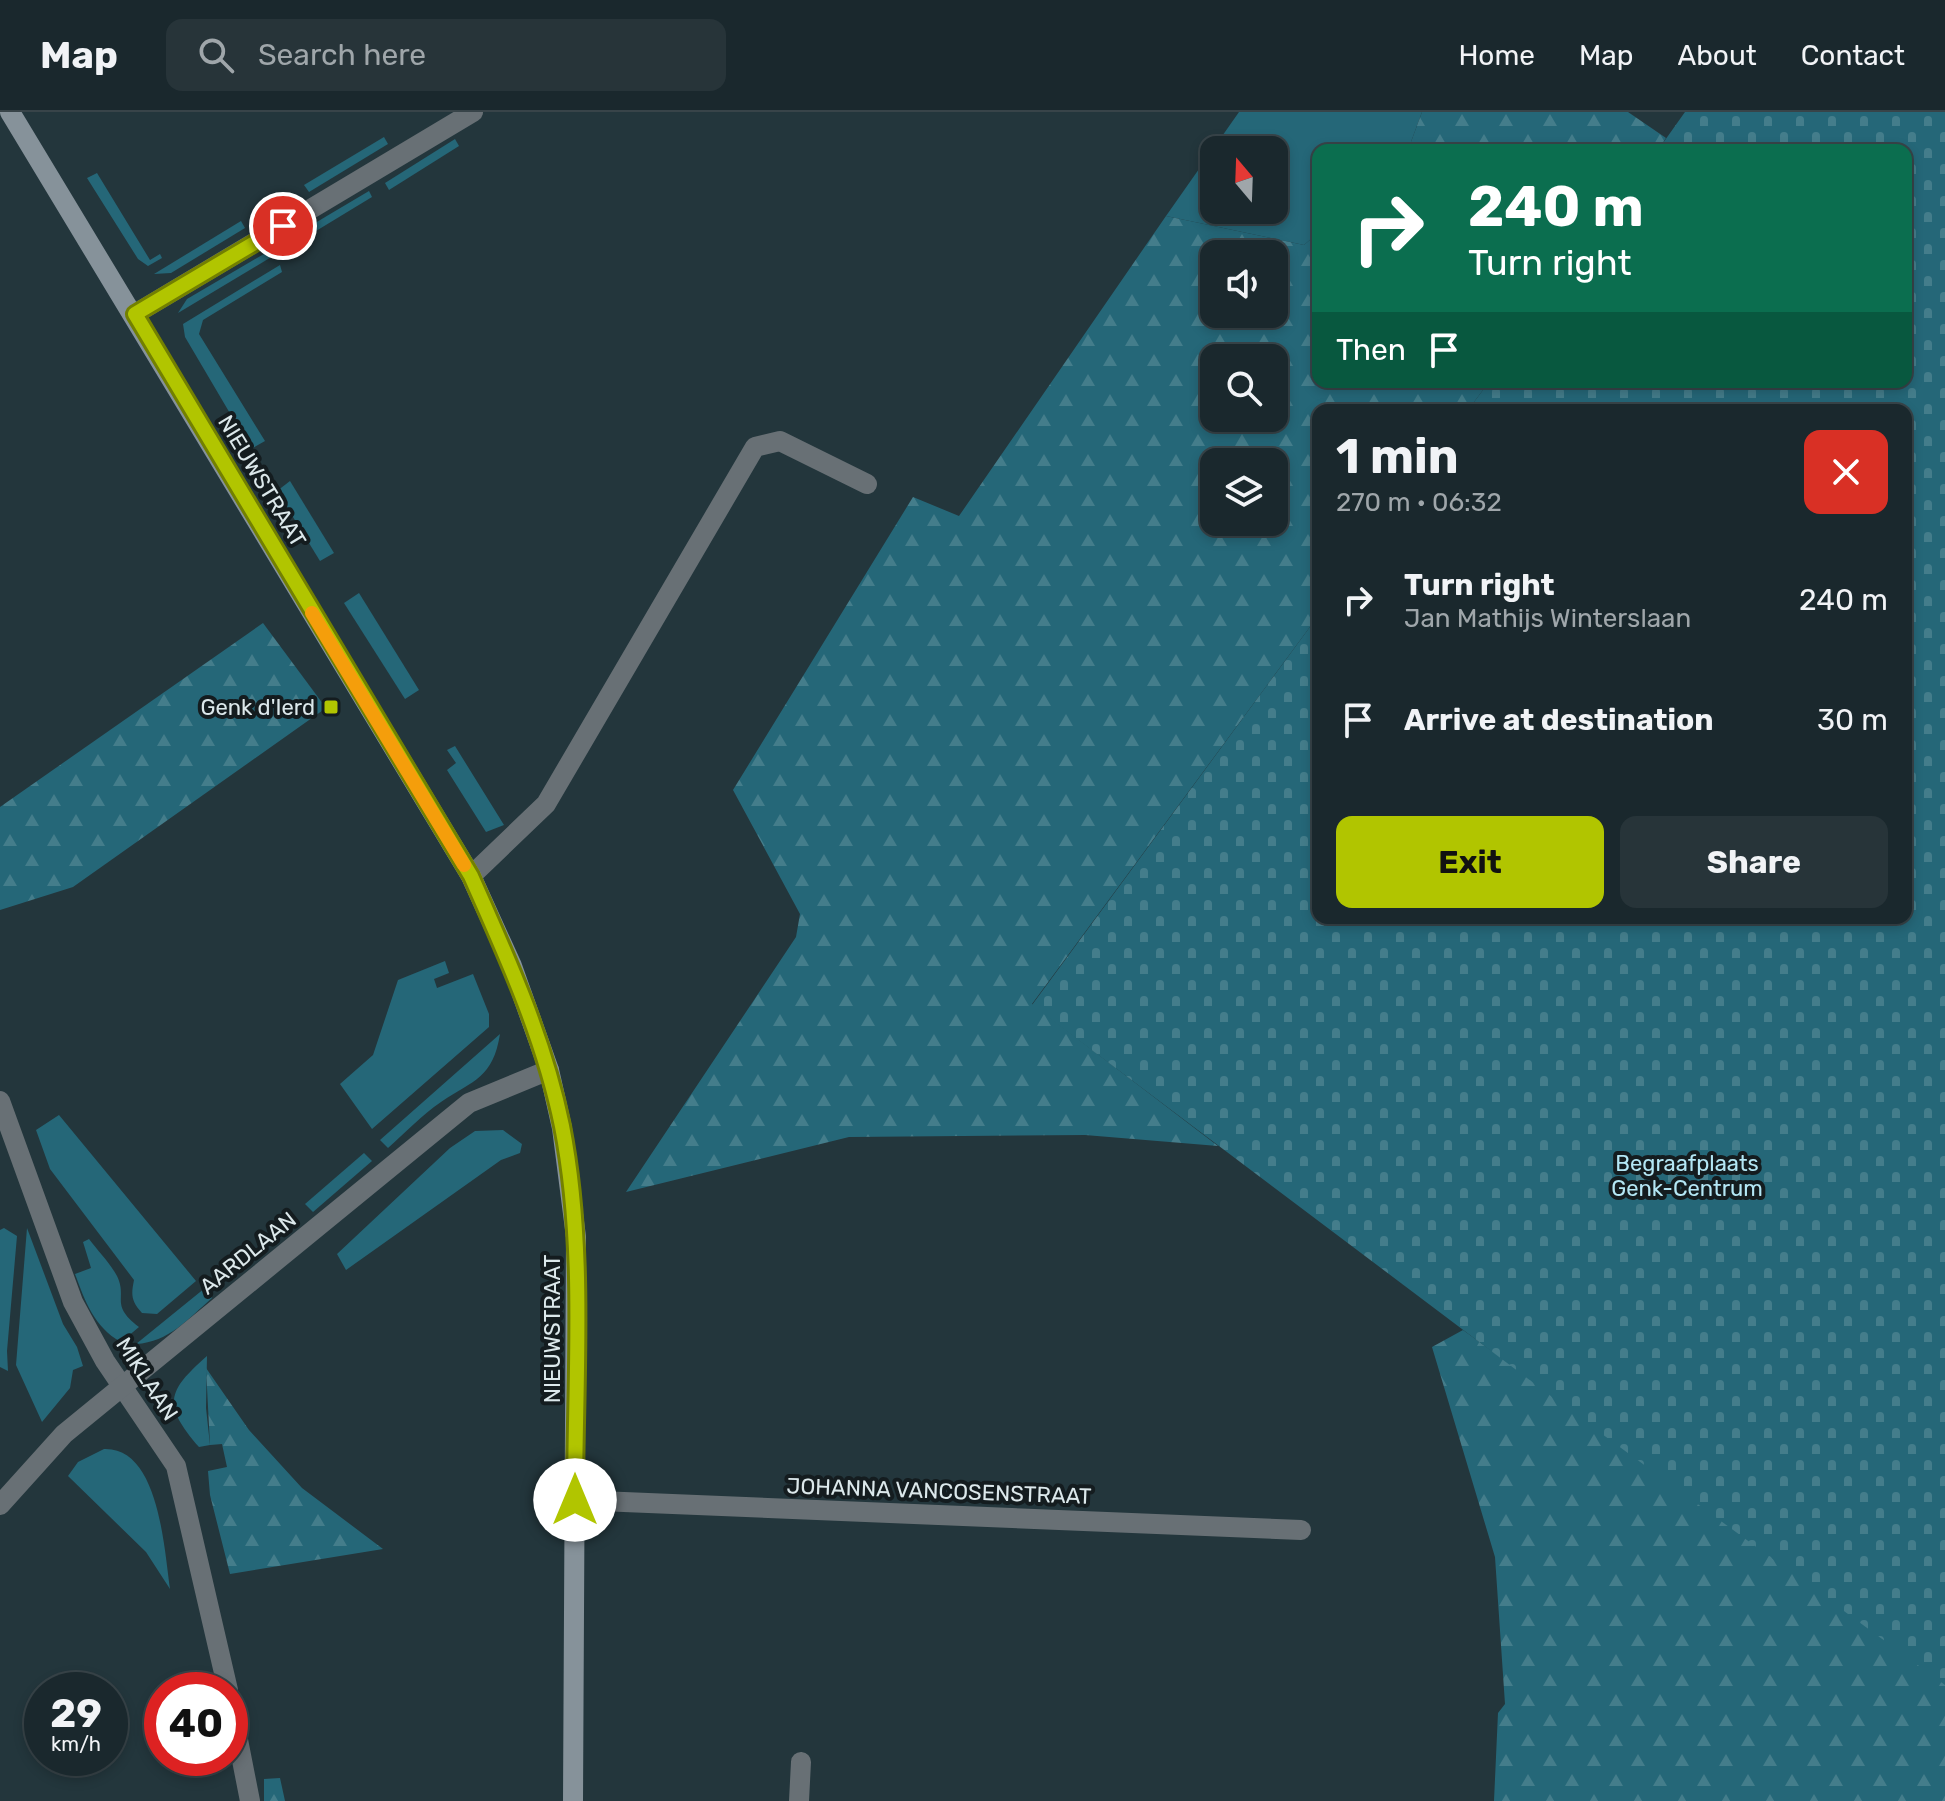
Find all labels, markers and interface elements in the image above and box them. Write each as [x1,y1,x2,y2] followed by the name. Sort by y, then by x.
[166,19,726,91] search box
[40,32,118,78] text: Map
[194,33,238,77] icon: search
[258,37,426,73] text: Search here
[1458,39,1535,72] text: Home
[1579,39,1633,72] text: Map
[1677,39,1757,72] text: About
[1801,39,1905,72] text: Contact
[1200,136,1288,224] north arrow
[1200,136,1288,536] map controls
[1468,174,1644,240] text: 240 m
[1336,176,1440,280] icon: right
[249,192,317,260] pin
[261,204,305,248] icon: arrive
[1200,240,1288,328] button: sound
[1468,241,1632,284] text: Turn right
[1422,328,1466,372] icon: arrive
[1336,332,1406,368] text: Then
[1200,344,1288,432] button: search
[212,410,312,552] street label: NIEUWSTRAAT
[1336,428,1459,485] text: 1 min
[1804,430,1888,514] button: close
[1200,448,1288,536] button: layers
[1336,487,1502,518] text: 270 m · 06:32
[1404,567,1555,603] text: Turn right
[1336,578,1380,622] icon: right
[1799,582,1888,618] text: 240 m
[1404,603,1691,634] text: Jan Mathijs Winterslaan
[200,694,315,721] place label: Genk d'Ierd
[322,698,340,716] marker: Genk d'Ierd
[1336,698,1380,742] icon: arrive
[1404,702,1714,738] text: Arrive at destination
[1817,702,1888,738] text: 30 m
[1336,816,1604,908] button: Exit
[1620,816,1888,908] button: Share
[1611,1150,1763,1202] park label: Begraafplaats Genk-Centrum
[194,1206,302,1300] street label: AARDLAAN
[539,1254,566,1403] street label: NIEUWSTRAAT
[110,1332,184,1426] street label: MIKLAAN
[533,1458,617,1542] position arrow
[786,1472,1092,1510] street label: JOHANNA VANCOSENSTRAAT
[144,1672,248,1776] speed limit sign: 40
[50,1690,102,1737] text: 29
[51,1732,101,1756] text: km/h

